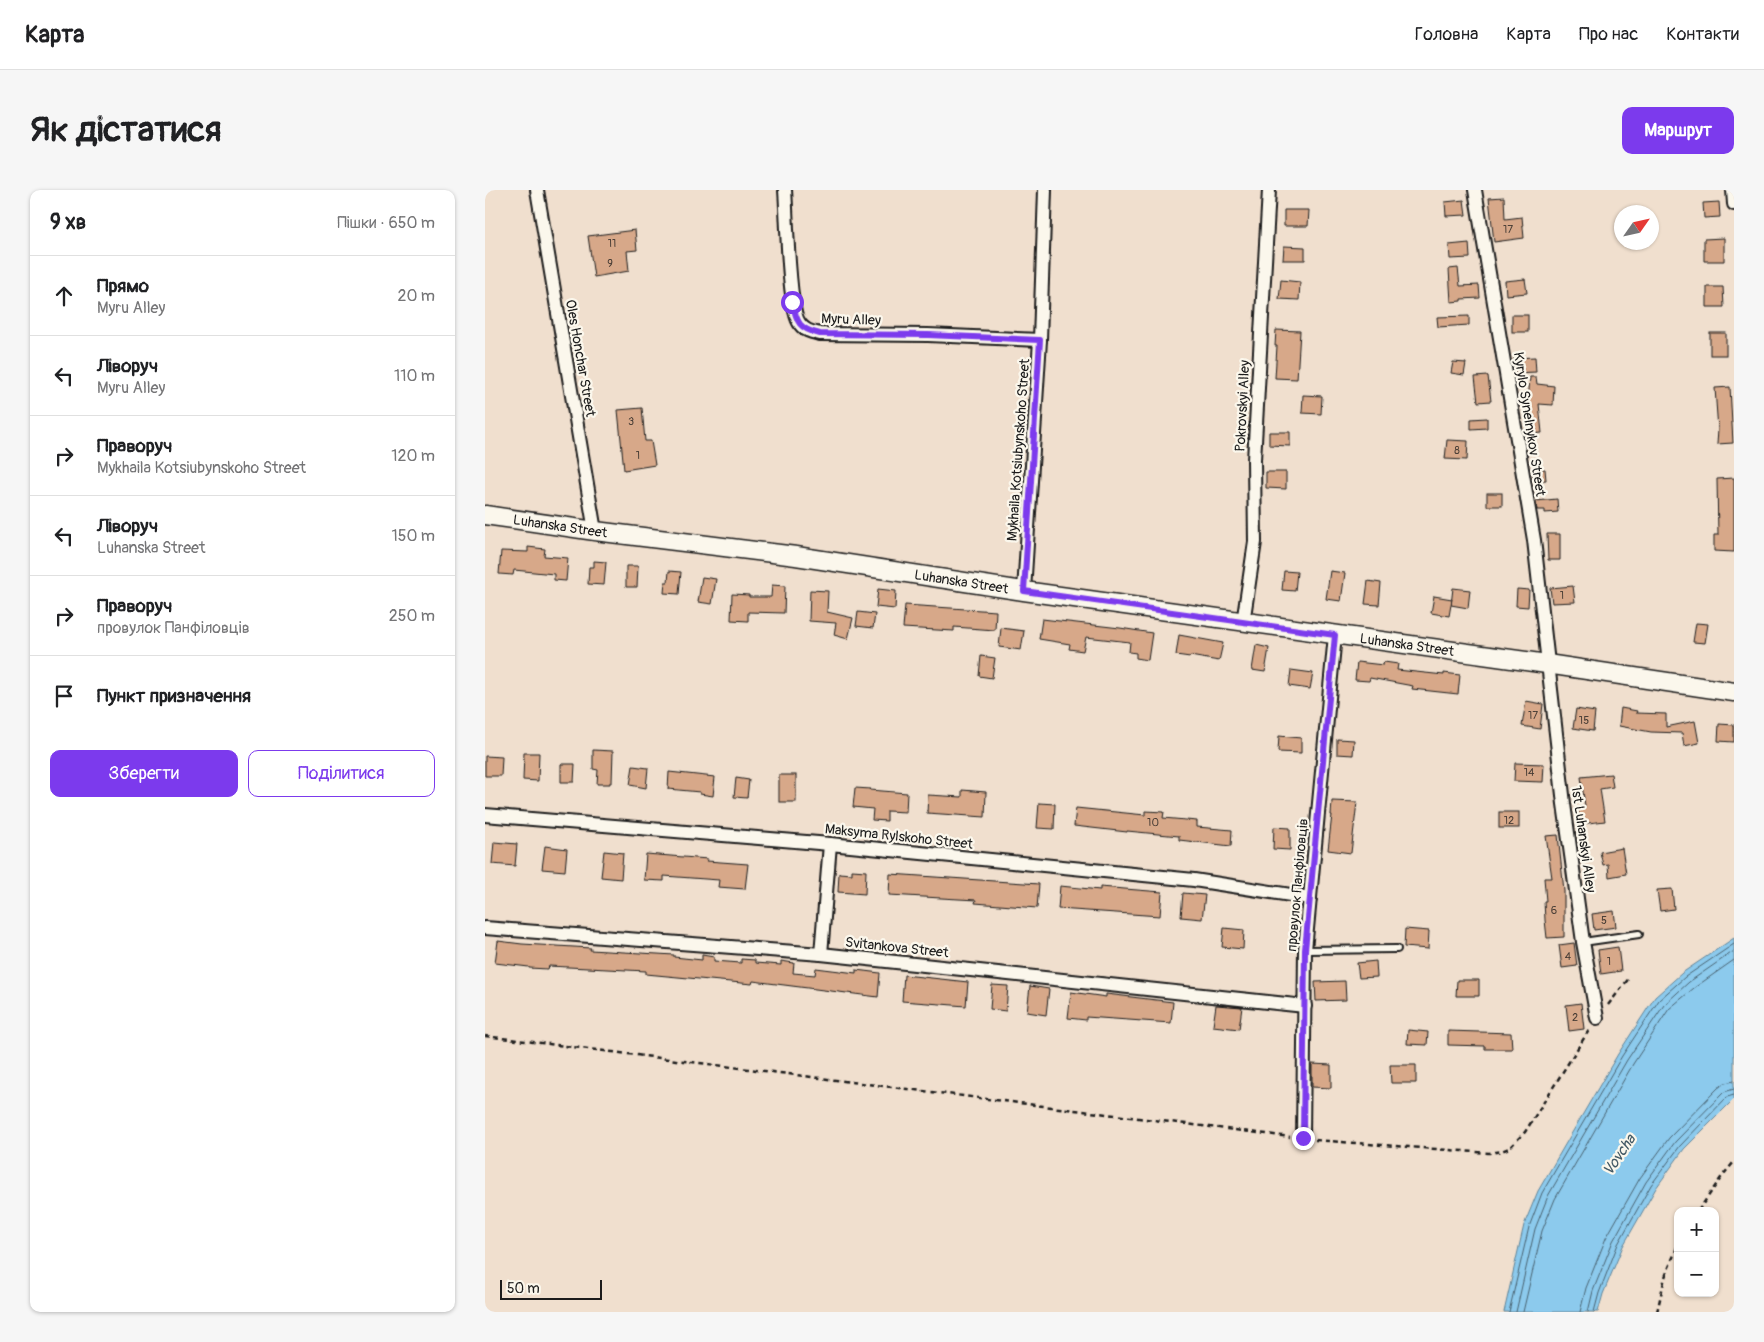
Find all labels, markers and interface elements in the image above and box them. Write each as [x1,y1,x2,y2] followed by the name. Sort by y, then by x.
[25,20,84,49] text: Карта
[1415,23,1478,46] text: Головна
[1506,23,1551,46] text: Карта
[1579,23,1638,46] text: Про нас
[1666,23,1739,46] text: Контакти
[1622,107,1734,154] button: Маршрут
[30,108,221,152] text: Як дістатися
[1614,205,1659,250] north arrow
[50,209,86,236] text: 9 хв
[337,213,435,233] text: Пішки · 650 m
[1503,223,1513,236] house number: 17
[608,237,616,250] house number: 11
[607,257,613,270] house number: 9
[97,274,149,298] text: Прямо
[50,282,78,310] icon: ahead
[397,286,435,306] text: 20 m
[781,291,804,314] route start
[97,298,165,318] text: Myru Alley
[562,298,599,418] street label: Oles Honchar Street
[821,310,881,329] street label: Myru Alley
[1510,351,1549,498] street label: Kyrylo Synelnykov Street
[97,354,158,378] text: Ліворуч
[1004,358,1033,542] street label: Mykhaila Kotsiubynskoho Street
[1232,360,1253,452] street label: Pokrovskyi Alley
[50,362,78,390] icon: left
[394,366,435,386] text: 110 m
[97,378,165,398] text: Myru Alley
[628,415,634,428] house number: 3
[97,434,172,458] text: Праворуч
[50,442,78,470] icon: right
[1454,444,1460,457] house number: 8
[391,446,435,466] text: 120 m
[636,449,640,462] house number: 1
[97,458,306,478] text: Mykhaila Kotsiubynskoho Street
[512,511,609,541] street label: Luhanska Street
[97,514,158,538] text: Ліворуч
[50,522,78,550] icon: left
[391,526,435,546] text: 150 m
[97,538,205,558] text: Luhanska Street
[913,566,1010,598] street label: Luhanska Street
[1560,589,1564,602] house number: 1
[97,594,172,618] text: Праворуч
[50,602,78,630] icon: right
[389,606,435,626] text: 250 m
[97,618,250,638] text: провулок Панфіловців
[1359,630,1455,660] street label: Luhanska Street
[50,682,78,710] icon: arrive
[97,684,251,708] text: Пункт призначення
[1528,709,1538,722] house number: 17
[1579,714,1589,727] house number: 15
[50,750,238,797] button: Зберегти
[248,750,435,797] button: Поділитися
[1524,766,1535,779] house number: 14
[1568,784,1599,894] street label: 1st Luhanskyi Alley
[1504,814,1514,827] house number: 12
[1147,816,1159,829] house number: 10
[1283,818,1312,952] street label: провулок Панфіловців
[824,820,974,853] street label: Maksyma Rylskoho Street
[1551,904,1557,917] house number: 6
[1601,914,1607,927] house number: 5
[844,934,950,961] street label: Svitankova Street
[1565,950,1572,963] house number: 4
[1607,955,1611,968] house number: 1
[1572,1011,1578,1024] house number: 2
[1292,1127,1315,1150] route end
[1599,1130,1641,1179] water label: Vovcha
[1674,1207,1719,1297] map controls
[1674,1207,1719,1252] button: +
[1674,1252,1719,1297] button: −
[500,1277,603,1300] scale bar
[507,1280,540,1297] text: 50 m

